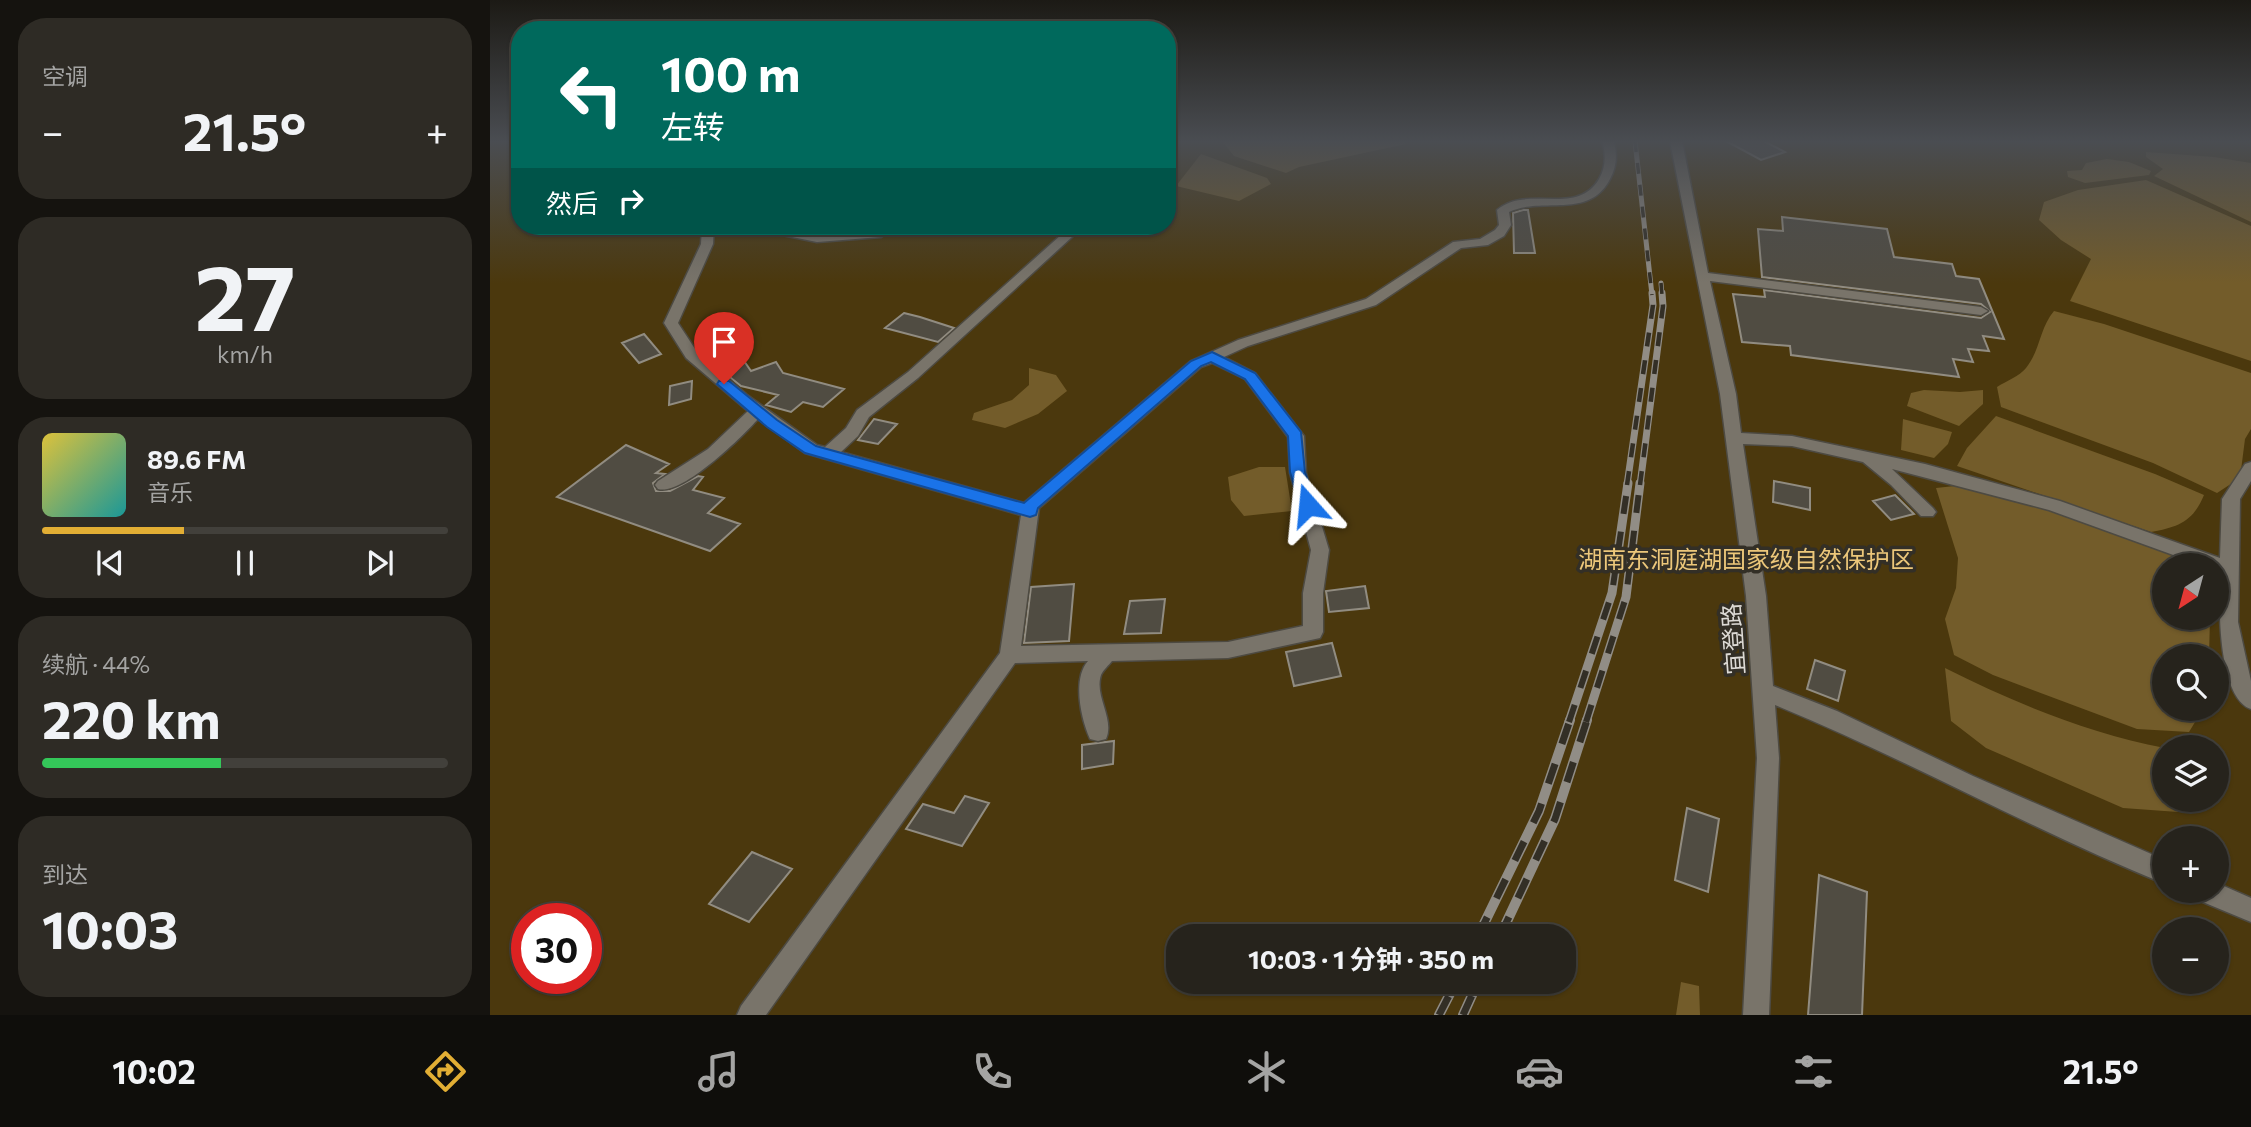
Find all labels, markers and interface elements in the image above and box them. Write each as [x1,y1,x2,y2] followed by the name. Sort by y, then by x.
[661,42,800,102] text: 100 m
[546,49,637,140] icon: left
[42,62,88,90] text: 空调
[183,98,306,162] text: 21.5°
[661,106,725,146] text: 左转
[42,107,64,154] text: −
[426,107,448,154] text: +
[612,182,650,220] icon: right
[546,187,598,218] text: 然后
[194,238,296,350] text: 27
[694,312,754,384] pin
[705,323,743,361] icon: arrive
[217,340,273,368] text: km/h
[147,443,246,474] text: 89.6 FM
[1271,468,1345,542] position arrow
[147,478,193,506] text: 音乐
[91,544,129,582] icon: previous
[226,544,264,582] icon: pause
[361,544,399,582] icon: next
[1578,544,1914,573] park label: 湖南东洞庭湖国家级自然保护区
[2152,553,2230,630] north arrow
[2152,553,2229,994] map controls
[1716,602,1749,676] street label: 宜登路
[2152,644,2229,721] button: search
[42,650,150,678] text: 续航 · 44%
[42,686,221,750] text: 220 km
[2152,735,2229,812] button: layers
[2152,826,2229,903] button: +
[42,860,88,888] text: 到达
[42,896,178,960] text: 10:03
[511,903,602,994] speed limit sign: 30
[2152,917,2229,994] button: −
[1248,943,1494,974] text: 10:03 · 1 分钟 · 350 m
[421,1047,470,1096] icon: directions
[694,1047,743,1096] icon: music
[968,1047,1017,1096] icon: phone
[1242,1047,1291,1096] icon: climate
[1515,1047,1564,1096] icon: car
[1789,1047,1838,1096] icon: filters
[112,1051,196,1091] text: 10:02
[2063,1051,2139,1091] text: 21.5°

